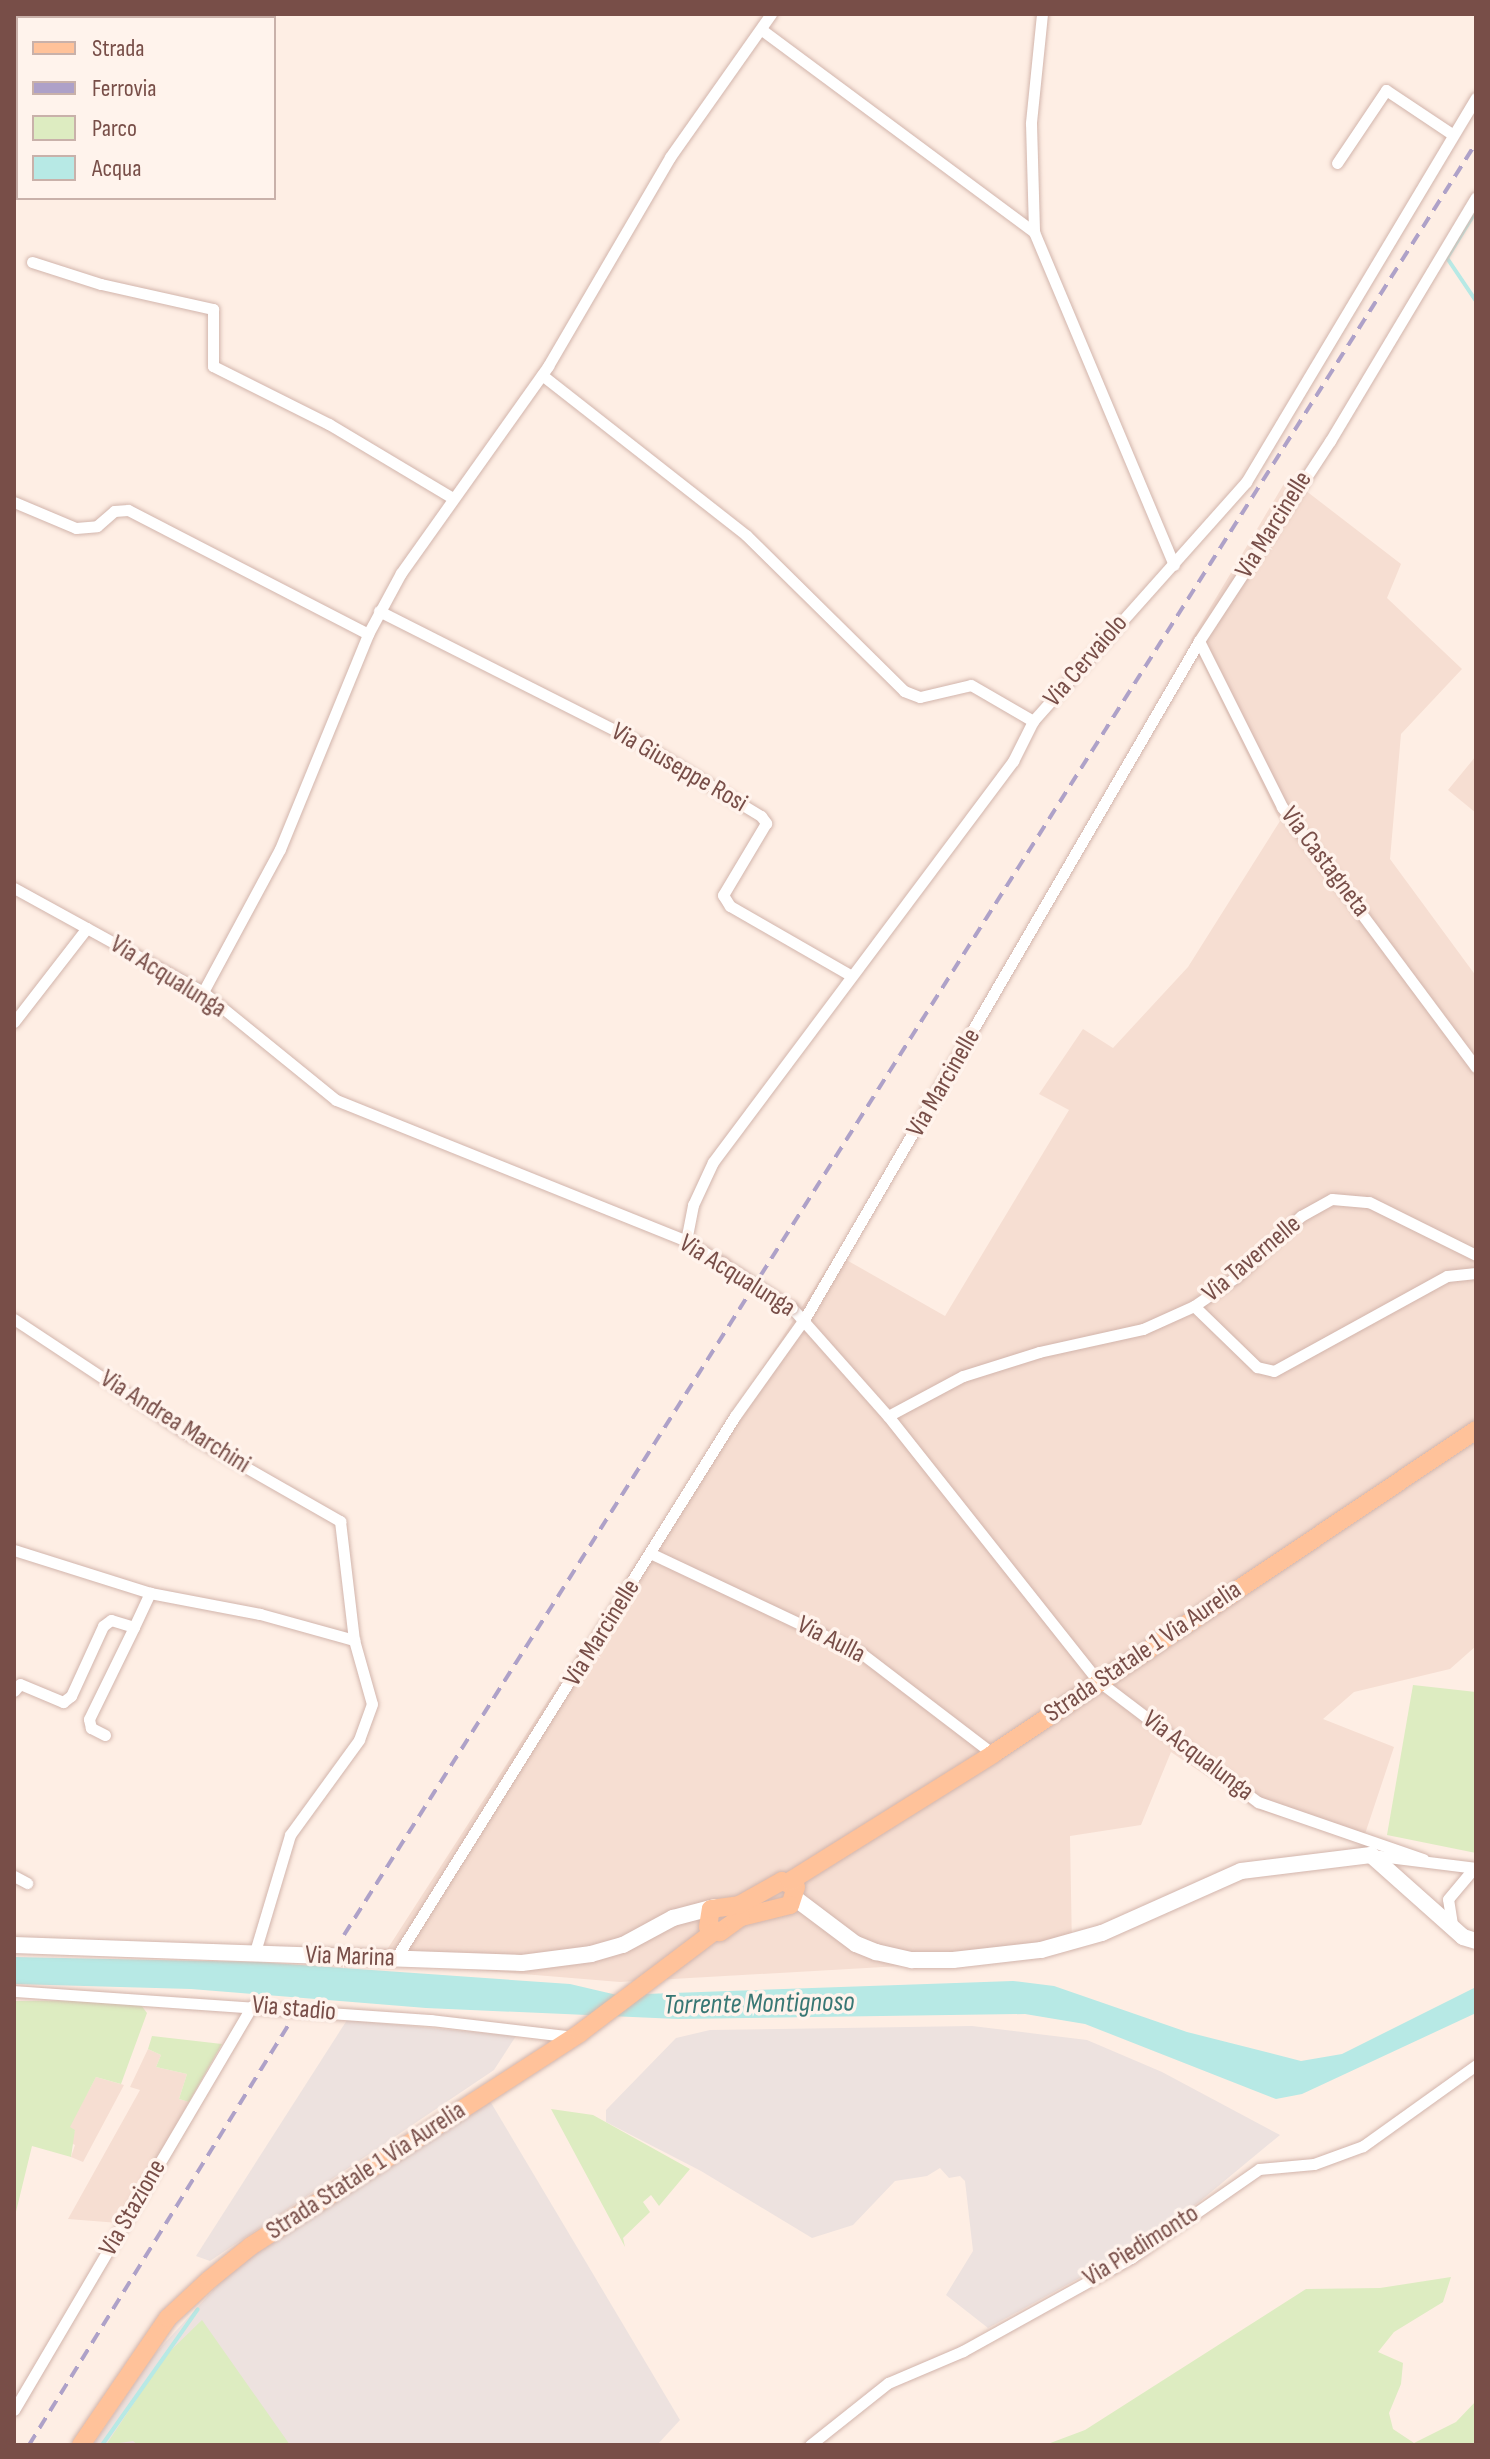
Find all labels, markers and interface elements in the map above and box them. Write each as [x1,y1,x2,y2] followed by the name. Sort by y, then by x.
[16,16,276,200] legend
[92,34,145,63] text: Strada
[92,74,157,103] text: Ferrovia
[92,114,137,143] text: Parco
[92,154,141,183] text: Acqua
[1229,466,1319,584] street label: Via Marcinelle
[1037,608,1135,714] street label: Via Cervaiolo
[605,716,753,820] street label: Via Giuseppe Rosi
[1274,801,1376,923] street label: Via Castagneta
[104,929,232,1025] street label: Via Acqualunga
[900,1023,988,1143] street label: Via Marcinelle
[1196,1209,1308,1309] street label: Via Tavernelle
[673,1228,801,1324] street label: Via Acqualunga
[94,1364,256,1480] street label: Via Andrea Marchini
[557,1574,647,1692] street label: Via Marcinelle
[1039,1575,1247,1729] street label: Strada Statale 1 Via Aurelia
[792,1610,870,1670] street label: Via Aulla
[1136,1704,1260,1808] street label: Via Acqualunga
[305,1940,395,1974] street label: Via Marina
[663,1986,855,2022] water label: Torrente Montignoso
[251,1990,337,2028] street label: Via stadio
[261,2095,471,2247] street label: Strada Statale 1 Via Aurelia
[93,2154,173,2262] street label: Via Stazione
[1078,2198,1204,2294] street label: Via Piedimonto

